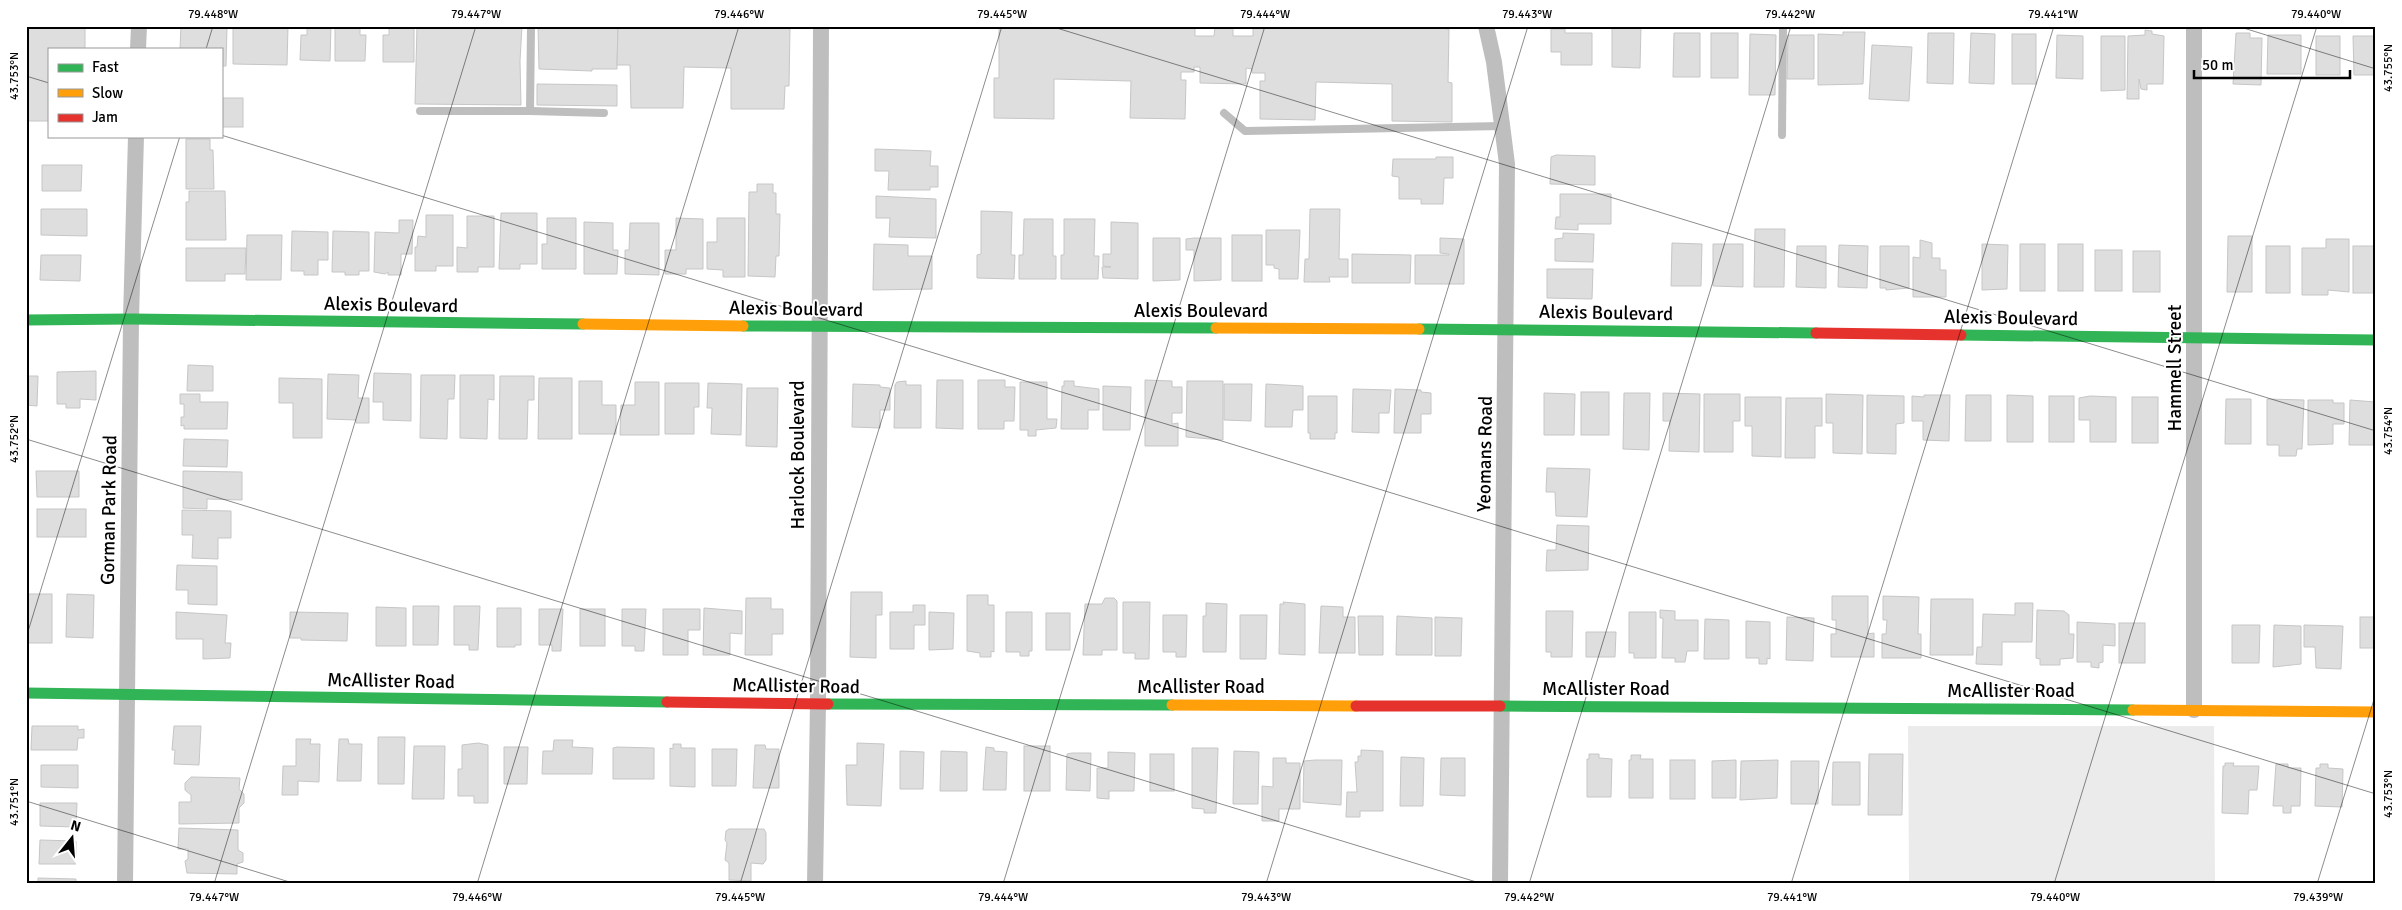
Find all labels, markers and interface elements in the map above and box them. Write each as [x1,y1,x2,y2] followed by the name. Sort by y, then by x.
[188,7,238,22] text: 79.448°W
[451,7,501,22] text: 79.447°W
[714,7,764,22] text: 79.446°W
[977,7,1027,22] text: 79.445°W
[1240,7,1290,22] text: 79.444°W
[1502,7,1552,22] text: 79.443°W
[1765,7,1815,22] text: 79.442°W
[2028,7,2078,22] text: 79.441°W
[2291,7,2341,22] text: 79.440°W
[2381,44,2396,92] text: 43.755°N
[48,48,222,138] legend
[2194,48,2351,80] scale bar
[7,52,22,100] text: 43.753°N
[2202,56,2233,74] text: 50 m
[92,58,119,76] text: Fast
[92,84,123,102] text: Slow
[92,108,118,126] text: Jam
[324,292,458,318] street label: Alexis Boulevard
[729,296,863,322] street label: Alexis Boulevard
[1134,299,1268,323] street label: Alexis Boulevard
[1539,300,1673,326] street label: Alexis Boulevard
[2163,304,2187,431] street label: Hammell Street
[1944,305,2078,331] street label: Alexis Boulevard
[786,381,810,529] street label: Harlock Boulevard
[1472,396,1498,512] street label: Yeomans Road
[2381,407,2396,455] text: 43.754°N
[7,415,22,463] text: 43.752°N
[96,435,122,585] street label: Gorman Park Road
[327,668,455,694] street label: McAllister Road
[732,673,860,699] street label: McAllister Road
[1137,675,1265,699] street label: McAllister Road
[1542,677,1670,701] street label: McAllister Road
[1947,679,2075,703] street label: McAllister Road
[2381,770,2396,818] text: 43.753°N
[7,778,22,826] text: 43.751°N
[48,812,98,862] north arrow
[69,816,83,836] text: N
[189,890,239,905] text: 79.447°W
[452,890,502,905] text: 79.446°W
[715,890,765,905] text: 79.445°W
[978,890,1028,905] text: 79.444°W
[1241,890,1291,905] text: 79.443°W
[1504,890,1554,905] text: 79.442°W
[1767,890,1817,905] text: 79.441°W
[2030,890,2080,905] text: 79.440°W
[2293,890,2343,905] text: 79.439°W

